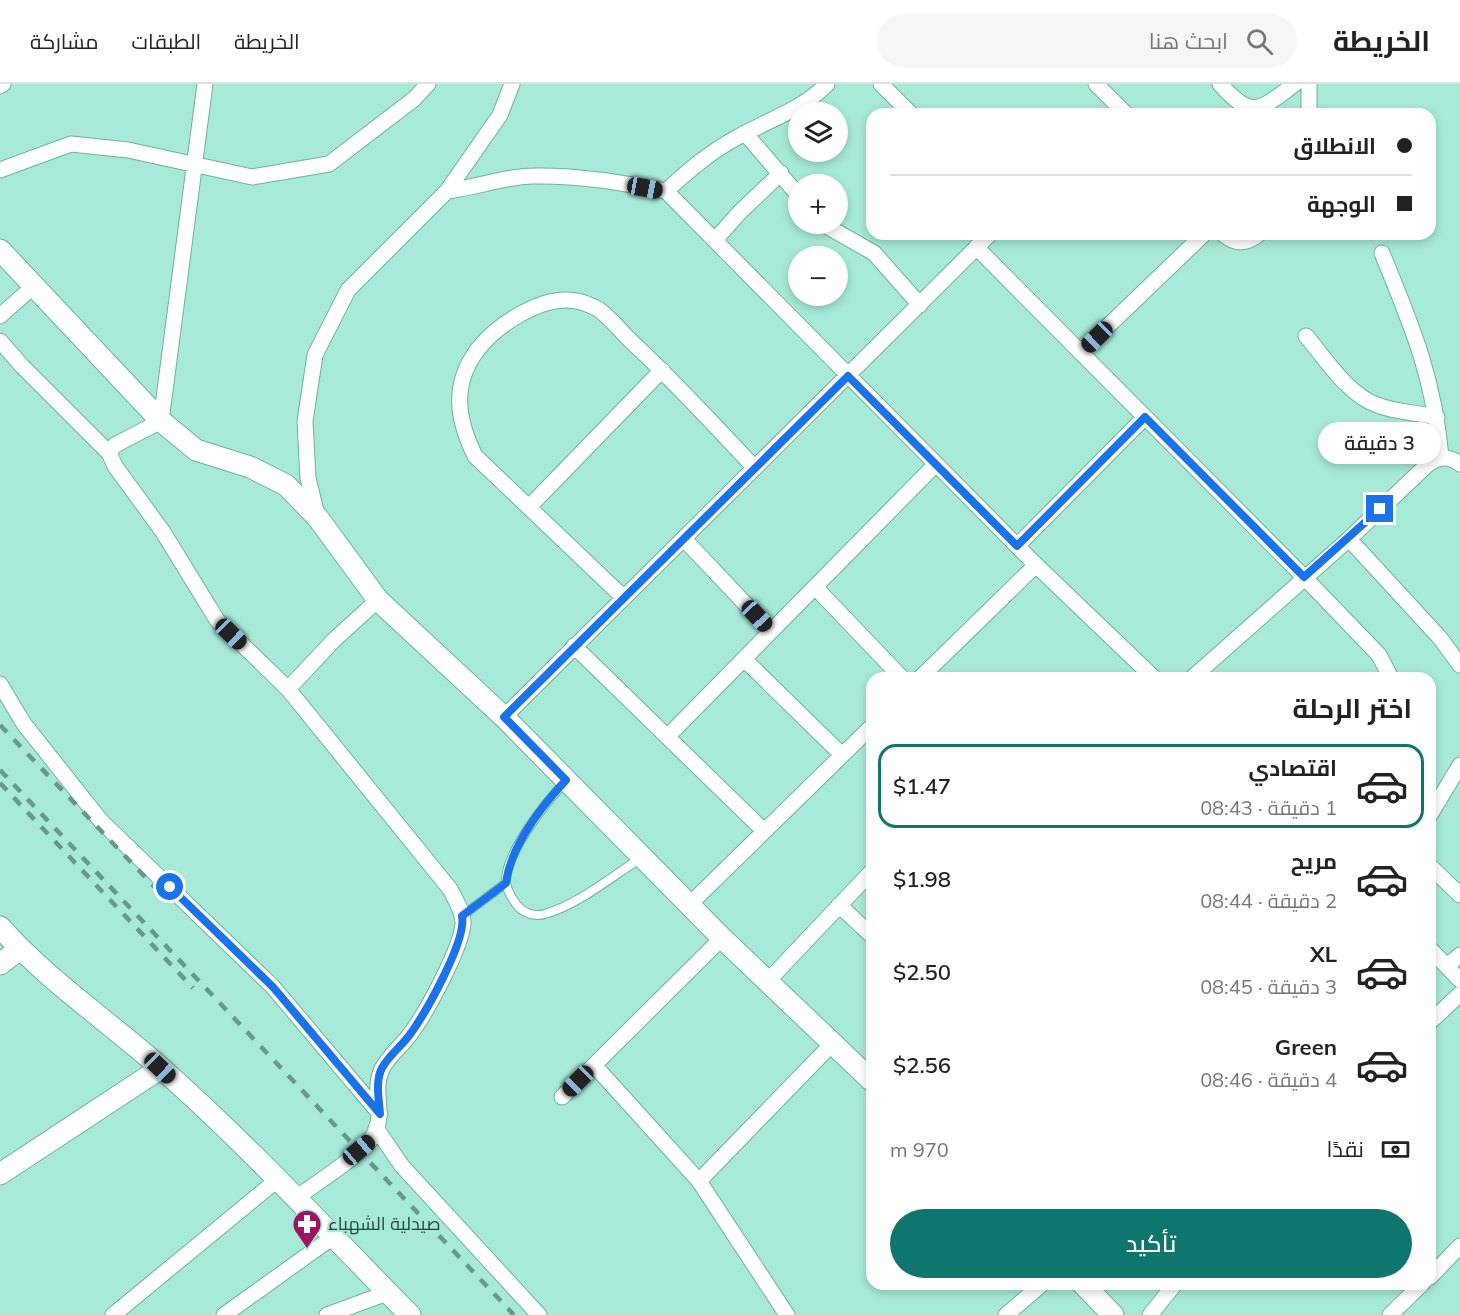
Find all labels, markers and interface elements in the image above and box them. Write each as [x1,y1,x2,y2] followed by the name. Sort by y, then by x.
[877,14,1297,68] search box
[1333,23,1430,58] text: الخريطة
[1243,25,1276,58] icon: search
[1149,27,1228,55] text: ابحث هنا
[30,28,99,54] text: مشاركة
[132,28,201,54] text: الطبقات
[234,28,300,54] text: الخريطة
[788,102,848,306] map controls
[788,102,848,162] button: layers
[1293,132,1376,160] text: الانطلاق
[788,174,848,234] button: +
[626,176,664,200] car
[1307,190,1376,218] text: الوجهة
[788,246,848,306] button: −
[1078,318,1116,356] car
[1318,422,1442,464] callout: 3 دقيقة
[1344,430,1415,455] text: 3 دقيقة
[1366,495,1393,522] route end
[738,597,776,635] car
[212,615,250,653] car
[1292,691,1412,725] text: اختر الرحلة
[1248,754,1337,782] text: اقتصادي
[1355,759,1409,813] icon: car
[893,772,951,800] text: $1.47
[1200,795,1337,820] text: 1 دقيقة · 08:43
[1291,847,1337,875] text: مريح
[1355,852,1409,906] icon: car
[893,865,951,893] text: $1.98
[156,873,183,900] route start
[1200,888,1337,913] text: 2 دقيقة · 08:44
[1310,940,1337,968] text: XL
[1355,945,1409,999] icon: car
[893,958,951,986] text: $2.50
[1200,974,1337,999] text: 3 دقيقة · 08:45
[1275,1033,1337,1061] text: Green
[1355,1038,1409,1092] icon: car
[141,1049,179,1087] car
[893,1051,951,1079] text: $2.56
[559,1062,597,1100] car
[1200,1067,1337,1092] text: 4 دقيقة · 08:46
[339,1132,379,1168] car
[1379,1133,1412,1166] icon: cash
[1326,1135,1364,1163] text: نقدًا
[890,1137,949,1162] text: 970 m
[291,1208,323,1250] pharmacy icon: صيدلية الشهباء
[890,1209,1412,1278] button: تأكيد
[328,1212,441,1235] place label: صيدلية الشهباء

